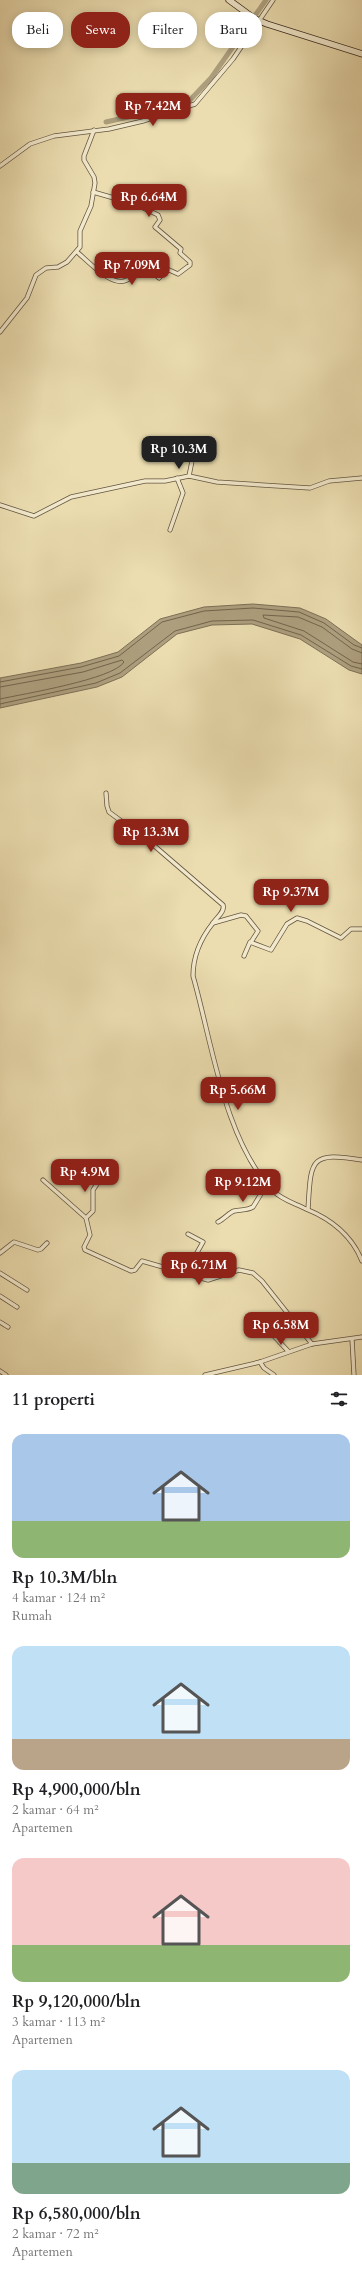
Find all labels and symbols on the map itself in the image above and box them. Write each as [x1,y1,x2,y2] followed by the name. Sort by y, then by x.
[112,93,194,127] pin: Rp 7.42M
[108,184,190,218] pin: Rp 6.64M
[91,252,173,286] pin: Rp 7.09M
[138,436,220,470] pin: Rp 10.3M
[110,819,192,853] pin: Rp 13.3M
[250,879,332,913] pin: Rp 9.37M
[197,1077,279,1111] pin: Rp 5.66M
[48,1159,122,1193] pin: Rp 4.9M
[202,1169,284,1203] pin: Rp 9.12M
[158,1252,240,1286] pin: Rp 6.71M
[240,1312,322,1346] pin: Rp 6.58M

